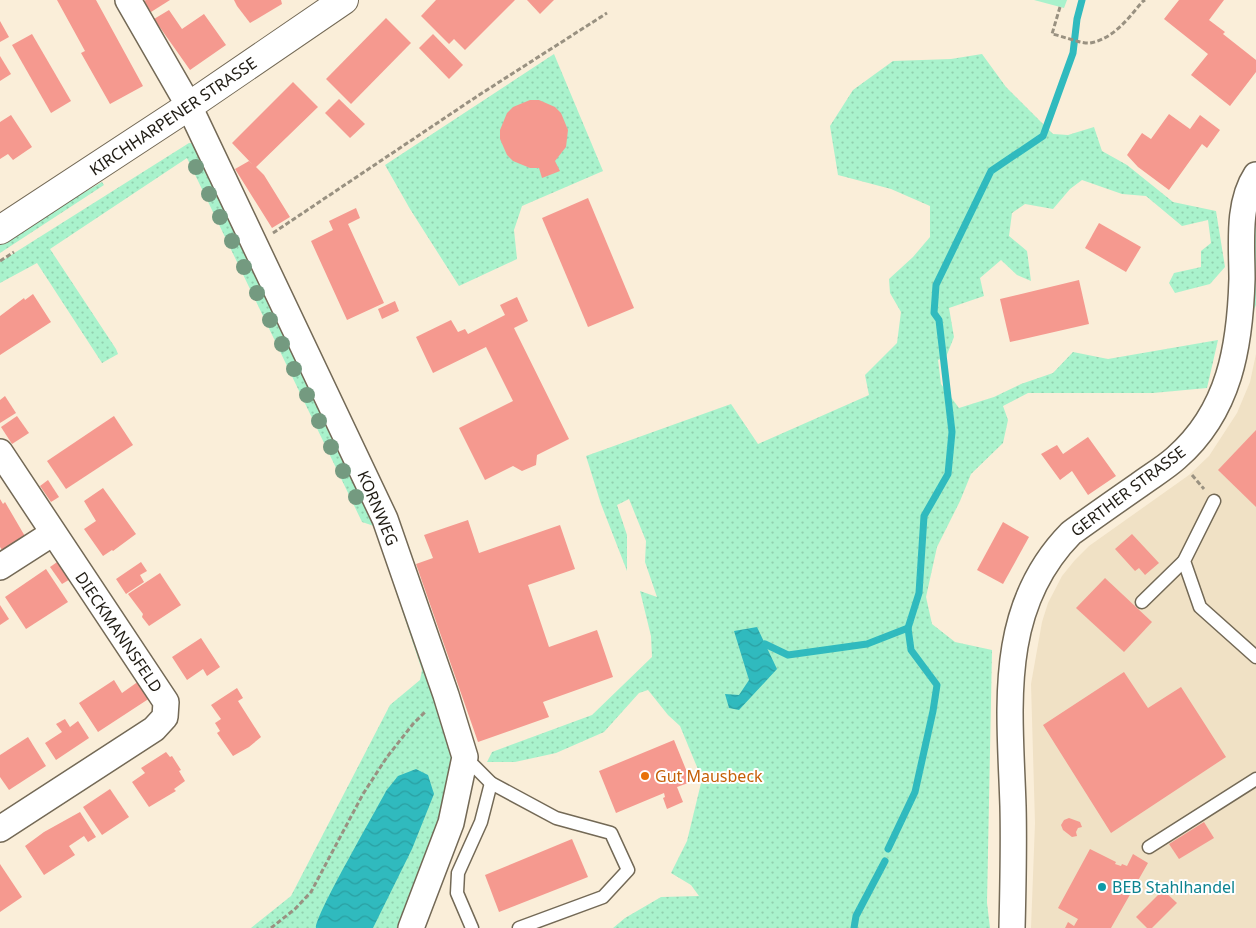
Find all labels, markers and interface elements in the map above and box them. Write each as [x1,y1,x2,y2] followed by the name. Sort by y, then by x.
[85,52,261,180] street label: KIRCHHARPENER STRASSE
[1066,441,1190,541] street label: GERTHER STRASSE
[352,467,404,549] street label: KORNWEG
[70,567,168,697] street label: DIECKMANNSFELD
[655,765,763,787] place label: Gut Mausbeck
[639,770,651,782] marker: Gut Mausbeck
[1112,876,1235,898] place label: BEB Stahlhandel
[1096,881,1108,893] marker: BEB Stahlhandel

